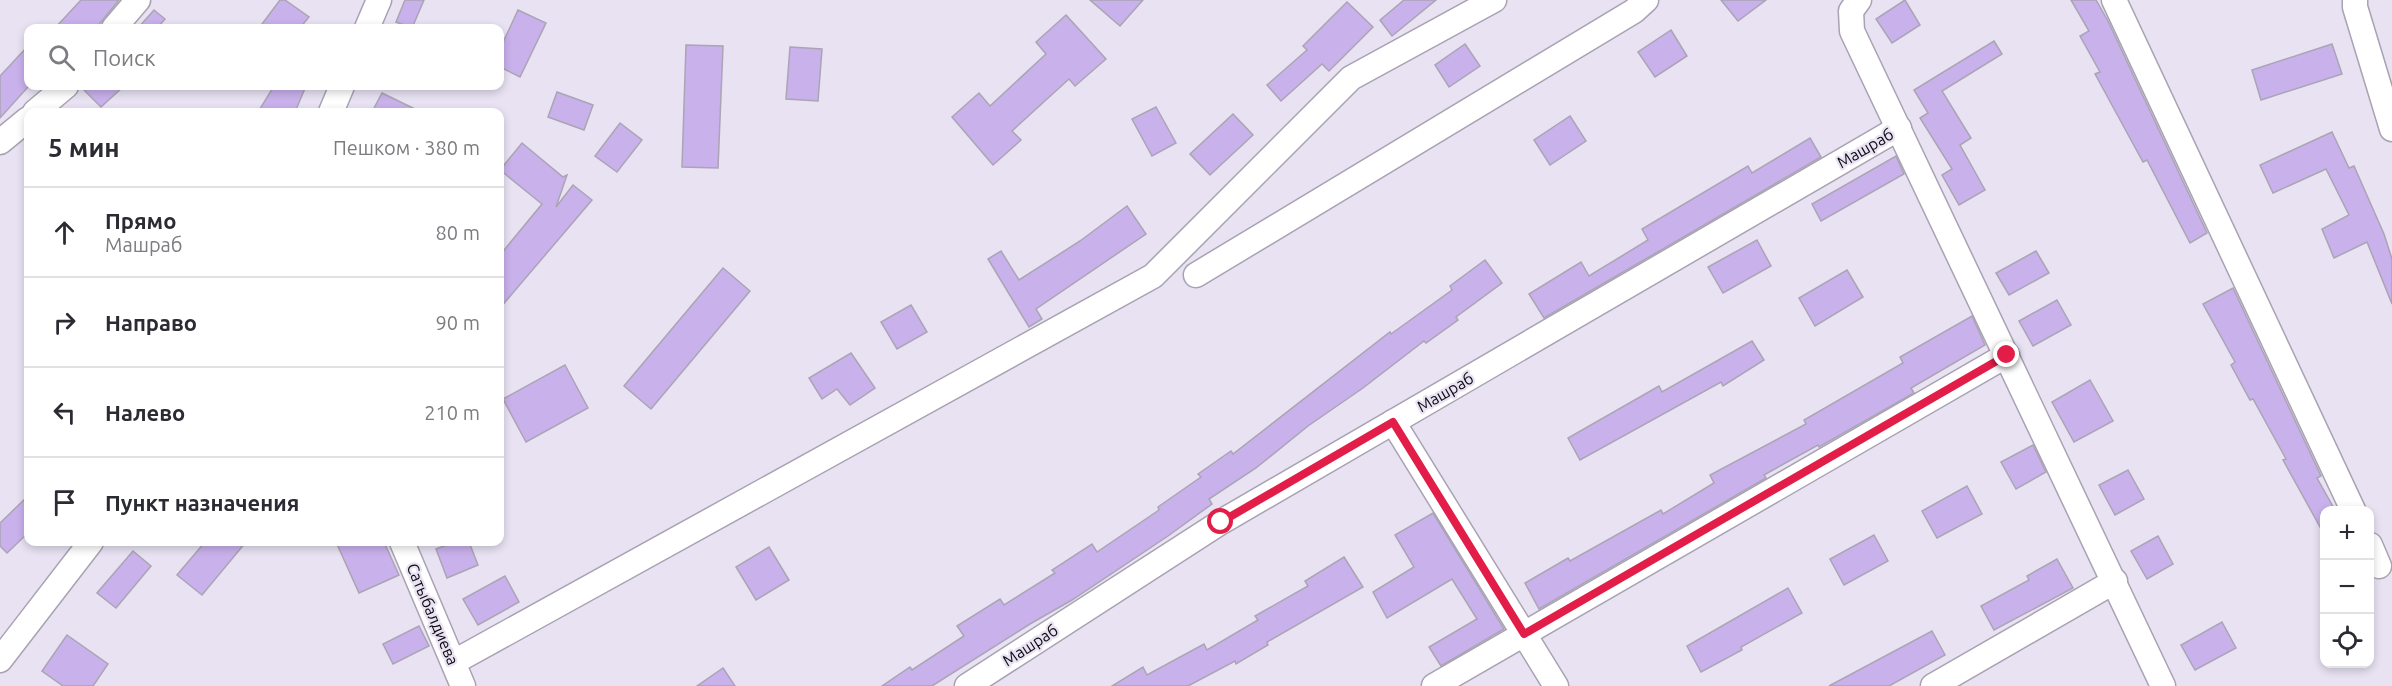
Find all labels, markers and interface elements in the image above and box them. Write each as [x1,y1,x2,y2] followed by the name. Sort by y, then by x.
[24,24,504,90] search box
[45,41,78,74] icon: search
[93,45,156,70] text: Поиск
[1834,125,1896,171] street label: Машраб
[48,133,120,162] text: 5 мин
[333,136,480,159] text: Пешком · 380 m
[105,208,176,233] text: Прямо
[48,216,81,249] icon: ahead
[436,221,480,244] text: 80 m
[105,233,183,256] text: Машраб
[48,306,81,339] icon: right
[105,310,197,335] text: Направо
[436,311,480,334] text: 90 m
[1993,341,2019,367] route end
[1414,369,1476,415] street label: Машраб
[48,396,81,429] icon: left
[105,400,185,425] text: Налево
[424,401,480,424] text: 210 m
[48,486,81,519] icon: arrive
[105,490,299,515] text: Пункт назначения
[2320,506,2374,668] map controls
[2320,506,2374,560] button: +
[1207,508,1233,534] route start
[403,560,463,668] street label: Сатыбалдиева
[2320,560,2374,614] button: −
[2320,614,2374,668] button: locate
[999,621,1061,669] street label: Машраб

